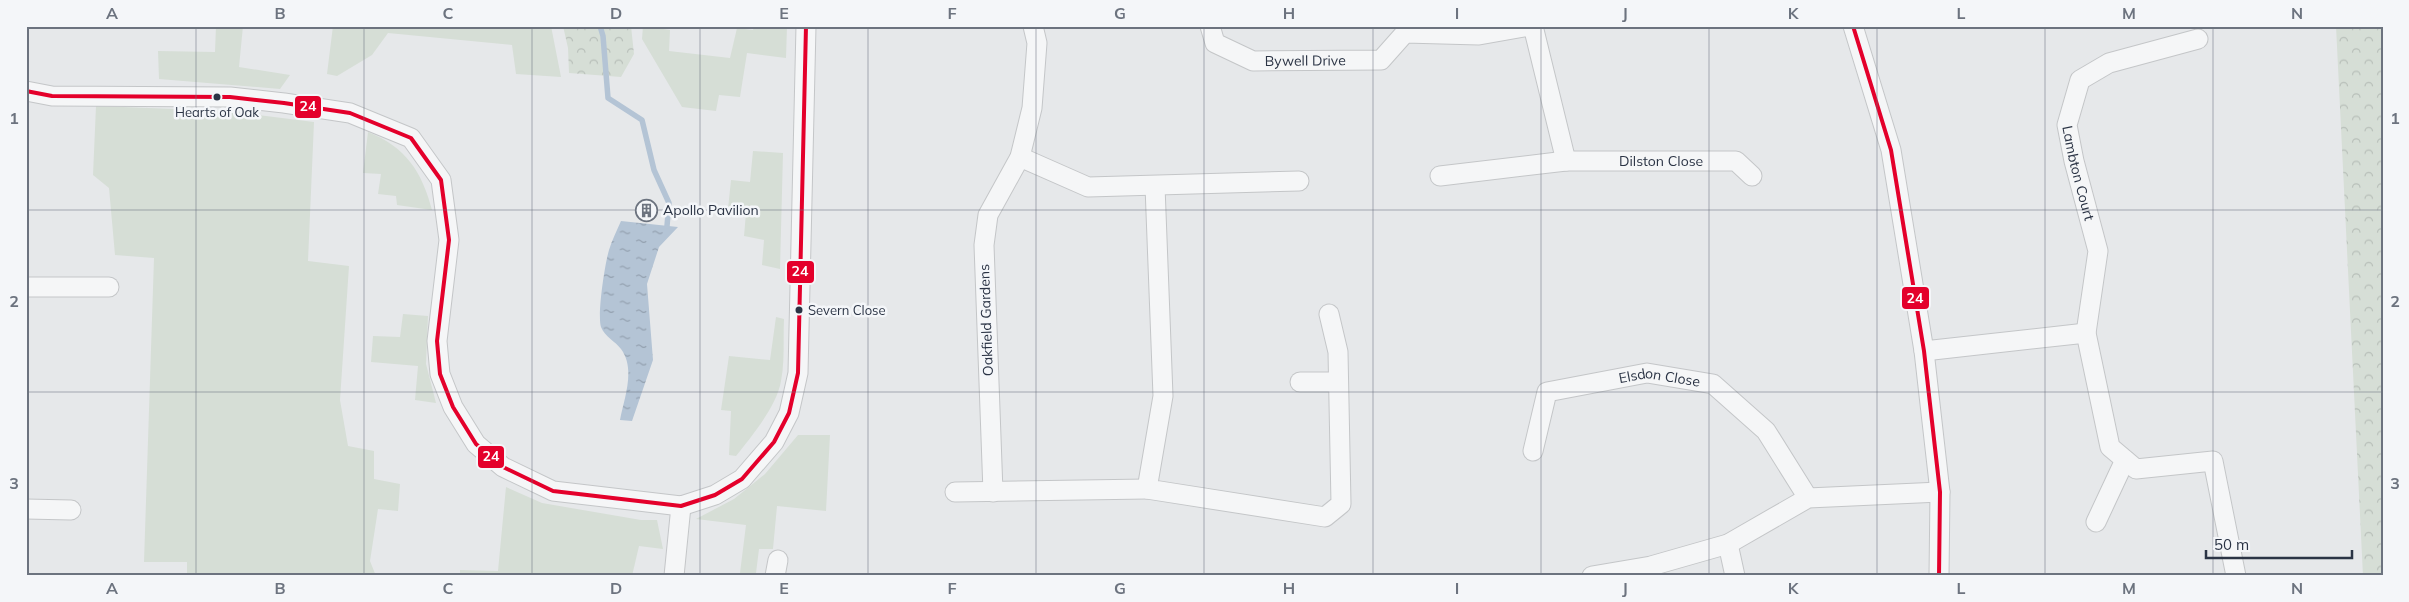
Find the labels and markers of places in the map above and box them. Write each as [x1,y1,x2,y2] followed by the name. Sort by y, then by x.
[212,92,222,102] marker: Hearts of Oak
[175,104,259,120] place label: Hearts of Oak
[635,198,659,222] building icon: Apollo Pavilion
[663,201,759,219] place label: Apollo Pavilion
[808,302,886,318] place label: Severn Close
[794,305,804,315] marker: Severn Close

